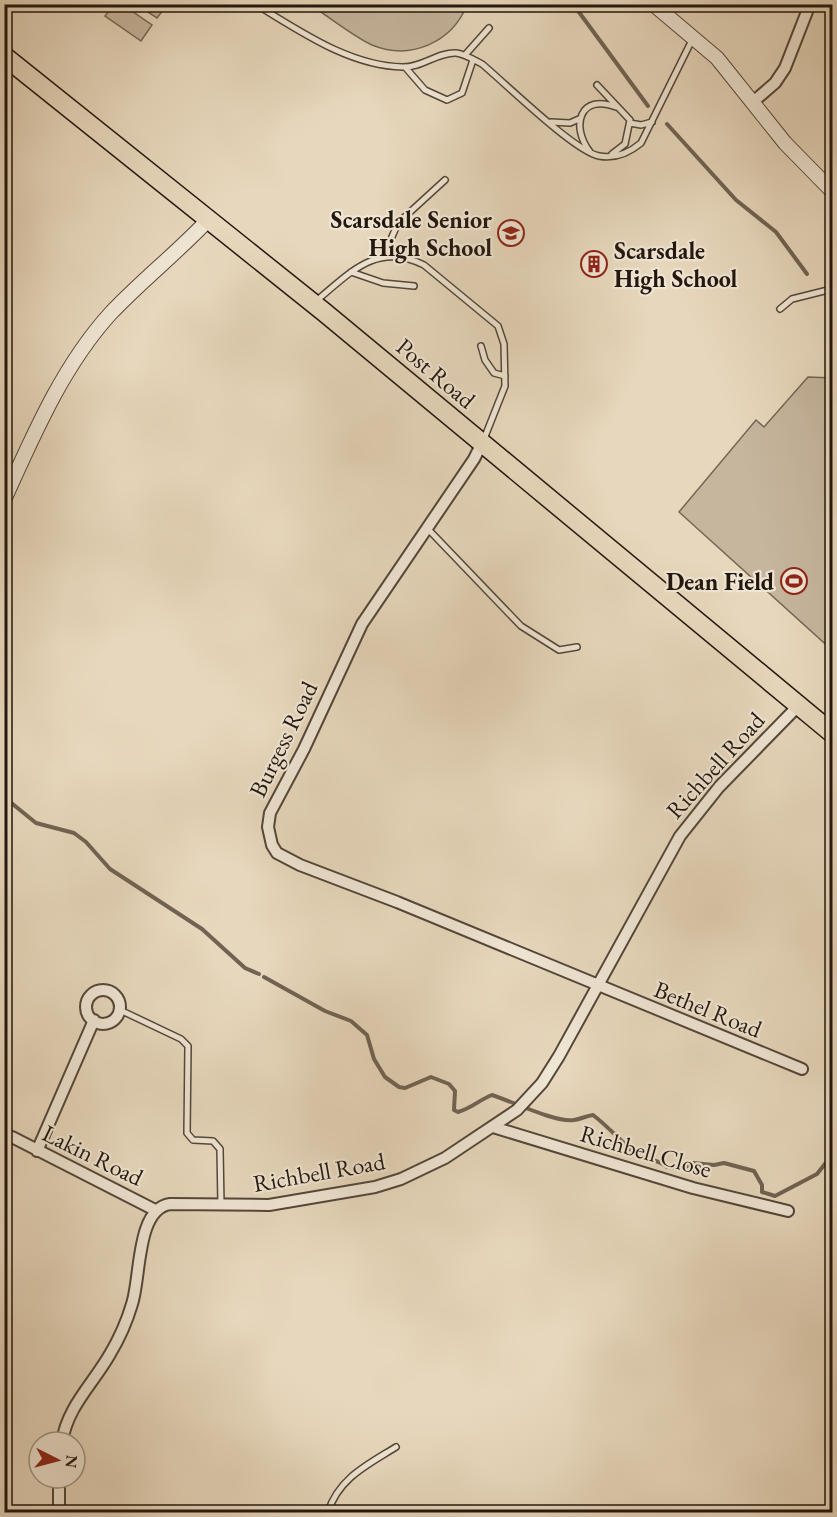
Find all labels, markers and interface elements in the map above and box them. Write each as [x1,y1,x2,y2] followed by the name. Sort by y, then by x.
[330,204,492,264] place label: Scarsdale Senior High School
[496,218,526,248] school or university icon: Scarsdale Senior High School
[614,235,737,295] place label: Scarsdale High School
[579,249,609,279] building icon: Scarsdale High School
[390,331,483,416] street label: Post Road
[666,566,775,597] place label: Dean Field
[779,566,809,596] sports icon: Dean Field
[242,675,325,802] street label: Burgess Road
[659,704,772,825] street label: Richbell Road
[650,973,767,1045] street label: Bethel Road
[37,1117,149,1193] street label: Lakin Road
[577,1118,715,1184] street label: Richbell Close
[251,1145,388,1199] street label: Richbell Road
[27,1430,87,1490] north arrow
[60,1454,83,1469] text: N

